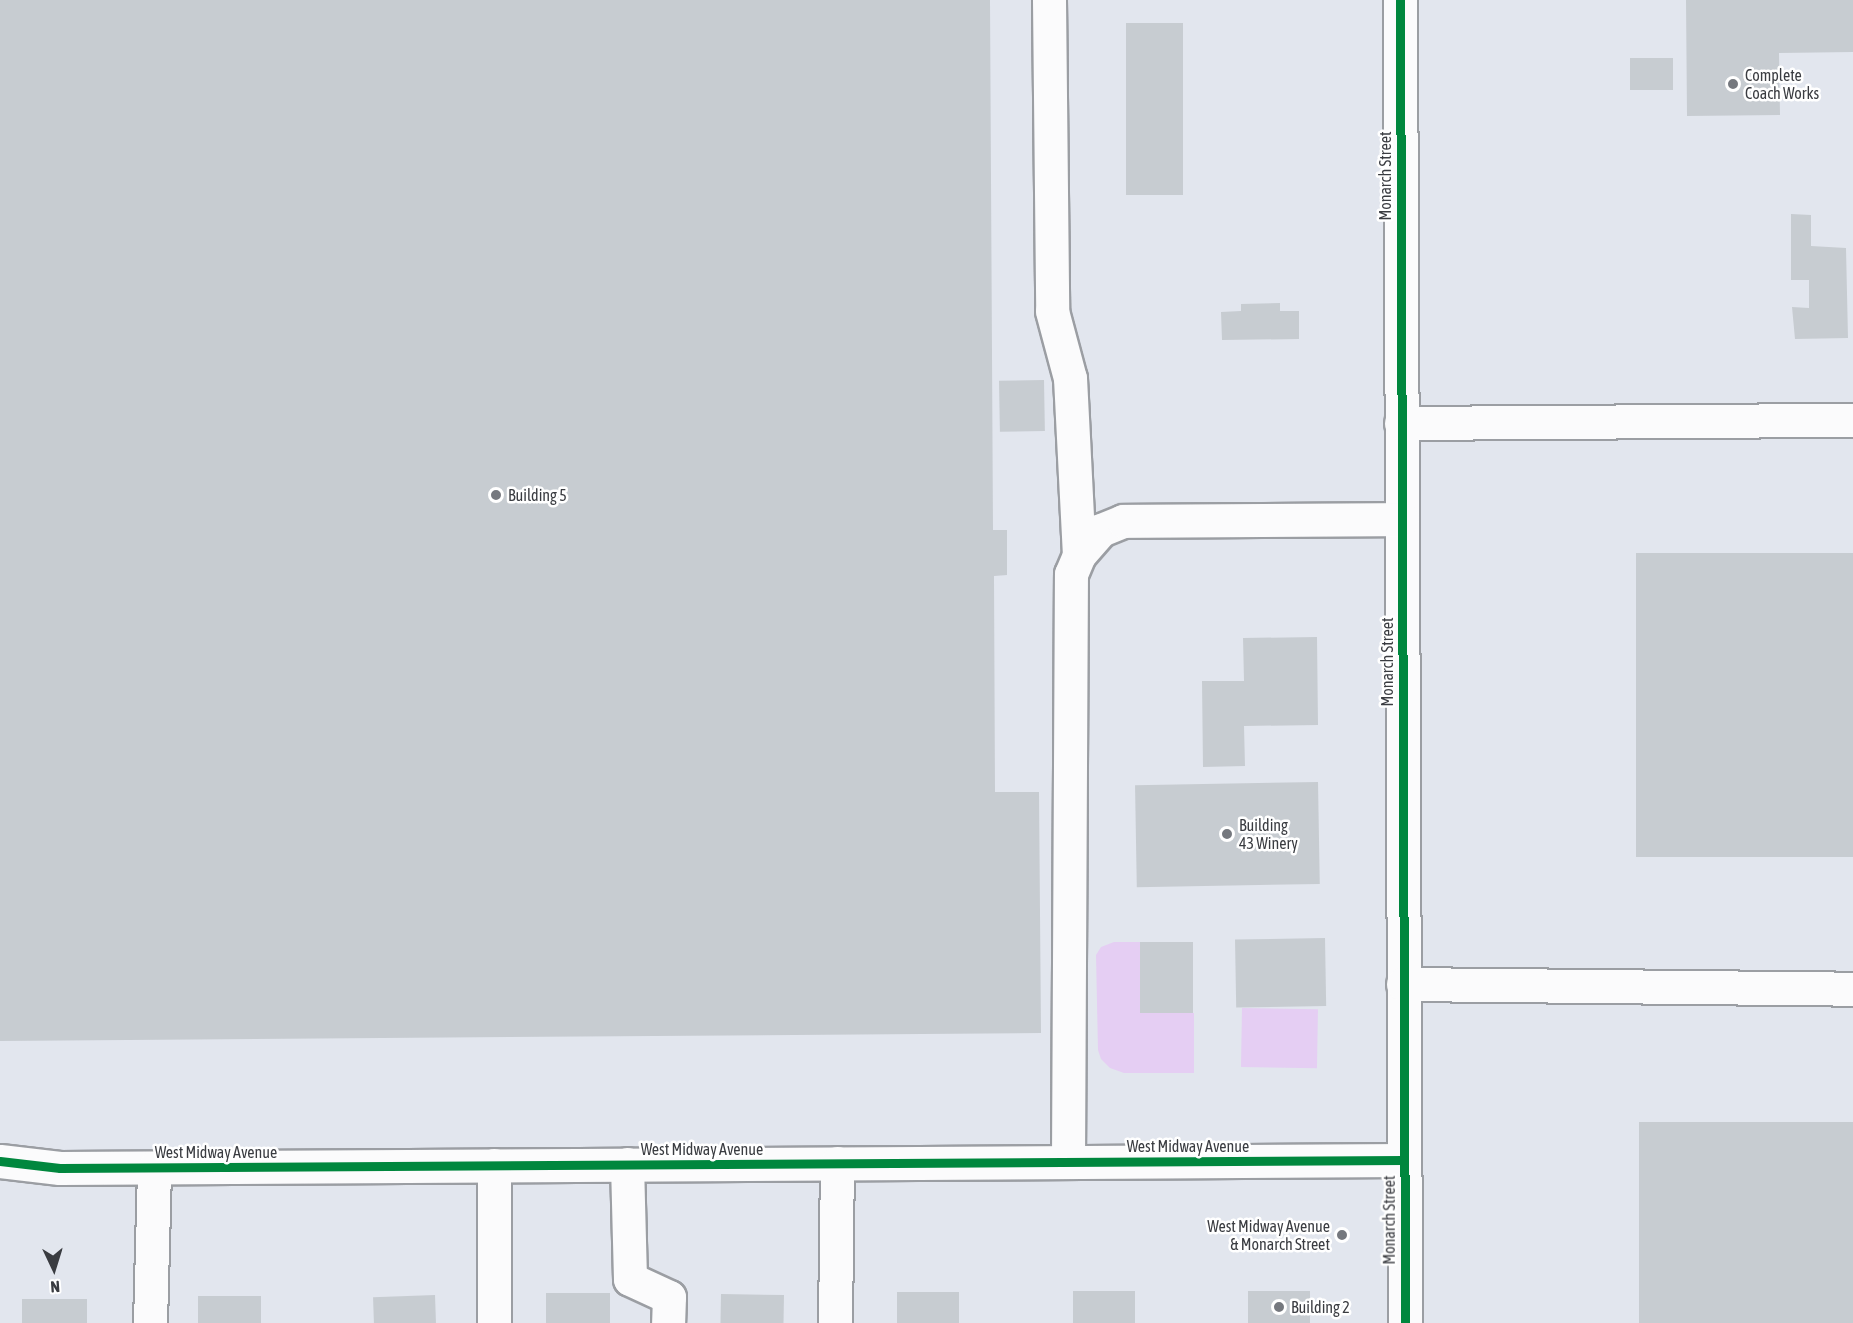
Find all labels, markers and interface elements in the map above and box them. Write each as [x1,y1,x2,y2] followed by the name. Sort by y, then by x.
[1745,65,1819,103] place label: Complete Coach Works
[1726,77,1740,91] marker: Complete Coach Works
[1375,131,1395,221] street label: Monarch Street
[508,485,567,505] place label: Building 5
[489,488,503,502] marker: Building 5
[1377,617,1397,707] street label: Monarch Street
[1239,815,1298,853] place label: Building 43 Winery
[1220,827,1234,841] marker: Building 43 Winery
[1127,1136,1249,1156] street label: West Midway Avenue
[641,1139,763,1159] street label: West Midway Avenue
[155,1142,277,1162] street label: West Midway Avenue
[1379,1175,1399,1265] street label: Monarch Street
[1207,1216,1330,1254] place label: West Midway Avenue & Monarch Street
[1335,1228,1349,1242] marker: West Midway Avenue & Monarch Street
[24,1239,84,1299] north arrow
[50,1278,61,1296] text: N
[1291,1297,1350,1317] place label: Building 2
[1272,1300,1286,1314] marker: Building 2

